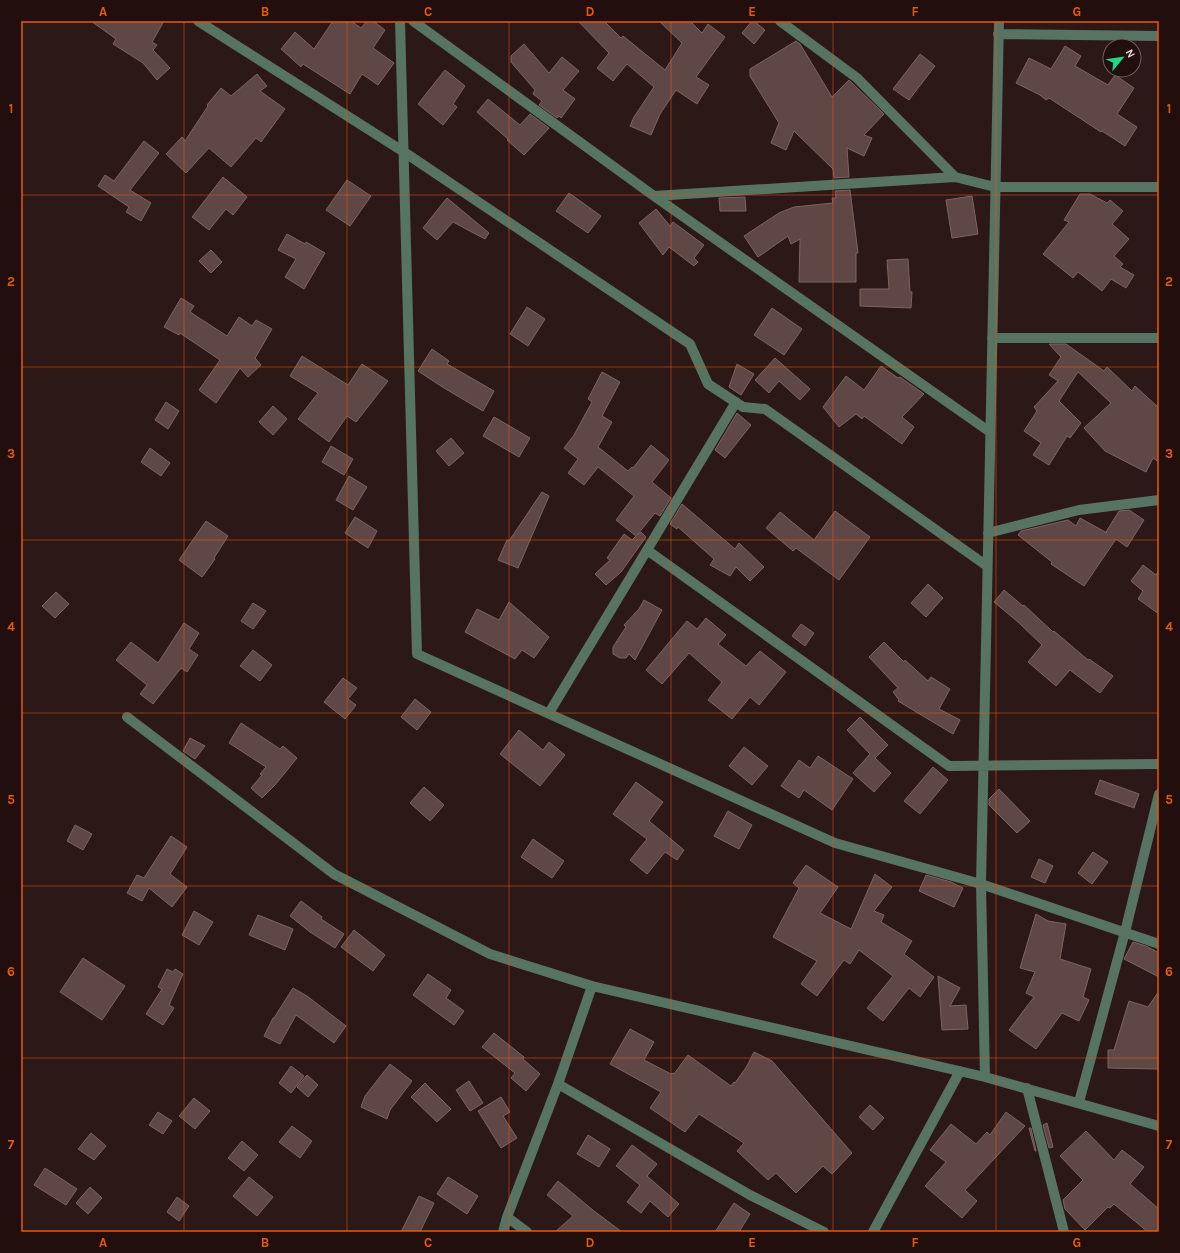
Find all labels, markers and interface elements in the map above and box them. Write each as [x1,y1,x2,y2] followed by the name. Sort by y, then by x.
[99,4,107,19] text: A
[261,4,269,19] text: B
[424,4,432,19] text: C
[586,4,595,19] text: D
[748,4,756,19] text: E
[911,4,919,19] text: F
[1073,4,1081,19] text: G
[1102,38,1142,78] north arrow
[1123,47,1138,60] text: N
[9,101,13,116] text: 1
[1167,101,1171,116] text: 1
[7,274,15,289] text: 2
[1165,274,1173,289] text: 2
[7,446,15,461] text: 3
[1165,446,1173,461] text: 3
[7,619,15,634] text: 4
[1165,619,1173,634] text: 4
[7,792,15,807] text: 5
[1165,792,1173,807] text: 5
[7,964,15,979] text: 6
[1165,964,1173,979] text: 6
[8,1137,15,1152] text: 7
[1166,1137,1173,1152] text: 7
[99,1235,107,1250] text: A
[261,1235,269,1250] text: B
[424,1235,432,1250] text: C
[586,1235,595,1250] text: D
[748,1235,756,1250] text: E
[911,1235,919,1250] text: F
[1073,1235,1081,1250] text: G

